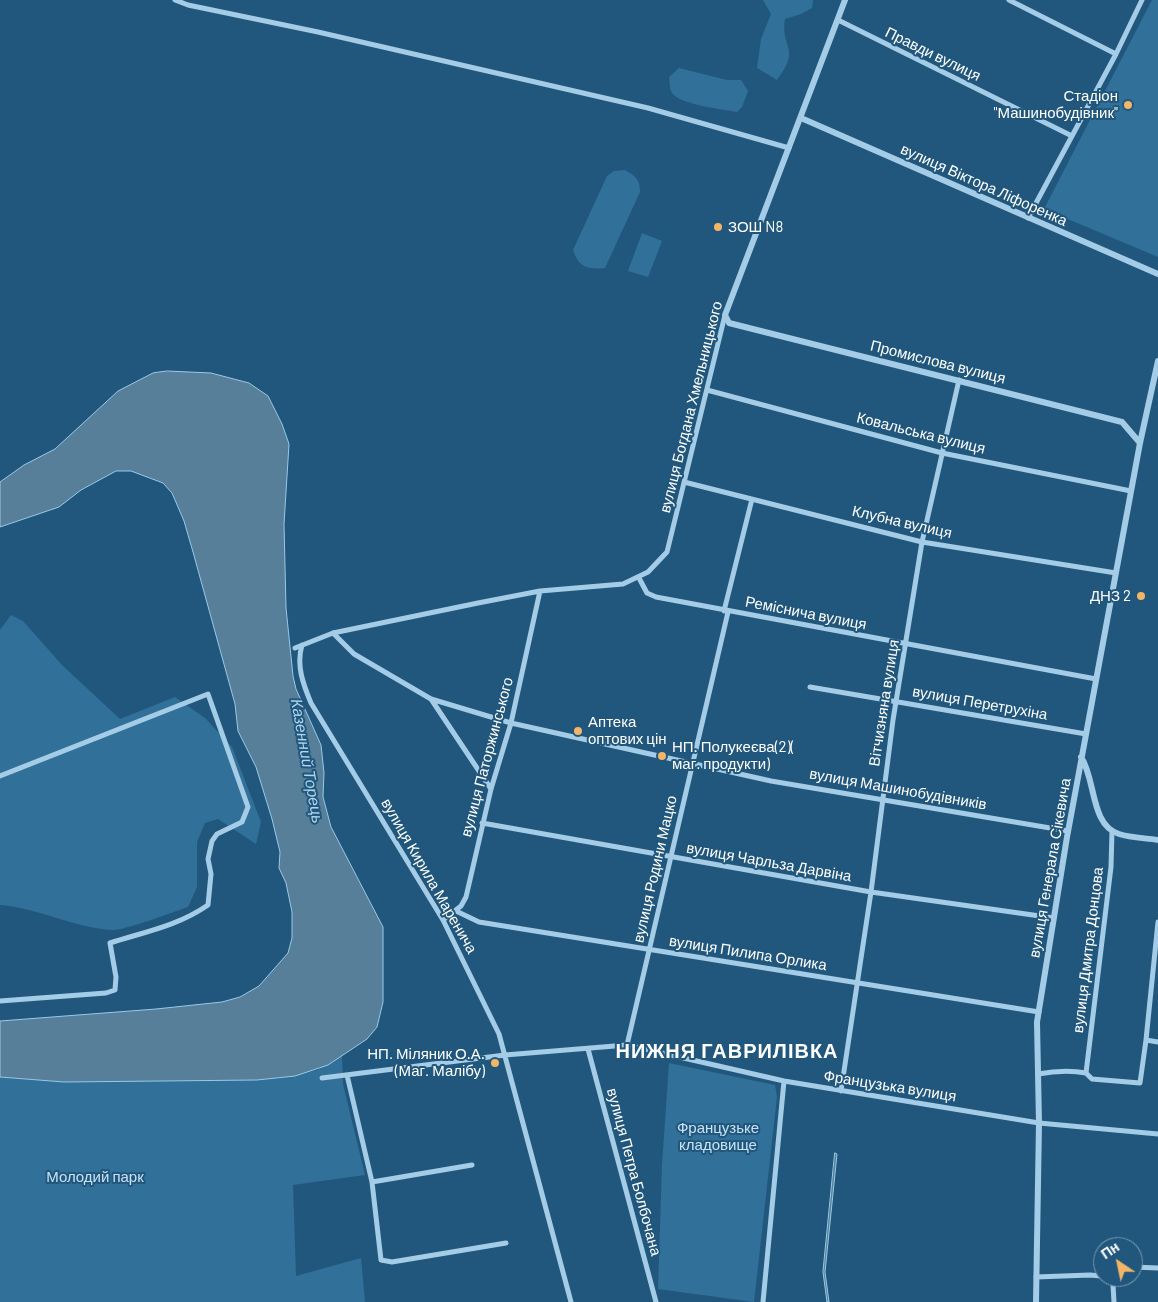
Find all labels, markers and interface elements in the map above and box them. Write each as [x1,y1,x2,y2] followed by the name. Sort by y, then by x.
[882,23,984,85] street label: Правди вулиця
[994,87,1118,122] place label: Стадіон "Машинобудівник"
[1122,99,1134,111] marker: Стадіон "Машинобудівник"
[898,140,1070,230] street label: вулиця Віктора Ліфоренка
[728,218,783,236] place label: ЗОШ N8
[712,221,724,233] marker: ЗОШ N8
[656,299,726,515] street label: вулиця Богдана Хмельницького
[869,336,1007,388] street label: Промислова вулиця
[855,408,987,458] street label: Ковальська вулиця
[850,502,954,542] street label: Клубна вулиця
[1090,587,1131,605] place label: ДНЗ 2
[1135,590,1147,602] marker: ДНЗ 2
[744,592,868,634] street label: Реміснича вулиця
[865,638,903,768] street label: Вітчизняна вулиця
[457,675,517,839] street label: вулиця Паторжинського
[911,682,1049,724] street label: вулиця Перетрухіна
[287,697,327,825] water label: Казенний Торець
[588,713,667,748] place label: Аптека оптових цін
[572,725,584,737] marker: Аптека оптових цін
[672,738,794,773] place label: НП. Полукеєва(2)( маг. продукти)
[656,750,668,762] marker: НП. Полукеєва(2)( маг. продукти)
[808,765,988,813] street label: вулиця Машинобудівників
[1025,777,1075,959] street label: вулиця Генерала Сікевича
[629,794,681,944] street label: вулиця Родини Мацко
[377,795,481,957] street label: вулиця Кирила Маренича
[685,839,853,885] street label: вулиця Чарльза Дарвіна
[1069,866,1107,1034] street label: вулиця Дмитра Донцова
[668,932,828,974] street label: вулиця Пилипа Орлика
[613,1039,841,1063] district label: НИЖНЯ ГАВРИЛІВКА
[367,1045,485,1080] place label: НП. Міляник О.А. (Маг. Малібу)
[489,1057,501,1069] marker: НП. Міляник О.А. (Маг. Малібу)
[822,1067,958,1105] street label: Французька вулиця
[603,1086,665,1258] street label: вулиця Петра Болбочана
[677,1119,759,1154] park label: Французьке кладовище
[46,1168,144,1186] park label: Молодий парк
[1093,1237,1143,1287] north arrow
[1097,1238,1122,1262] text: Пн

